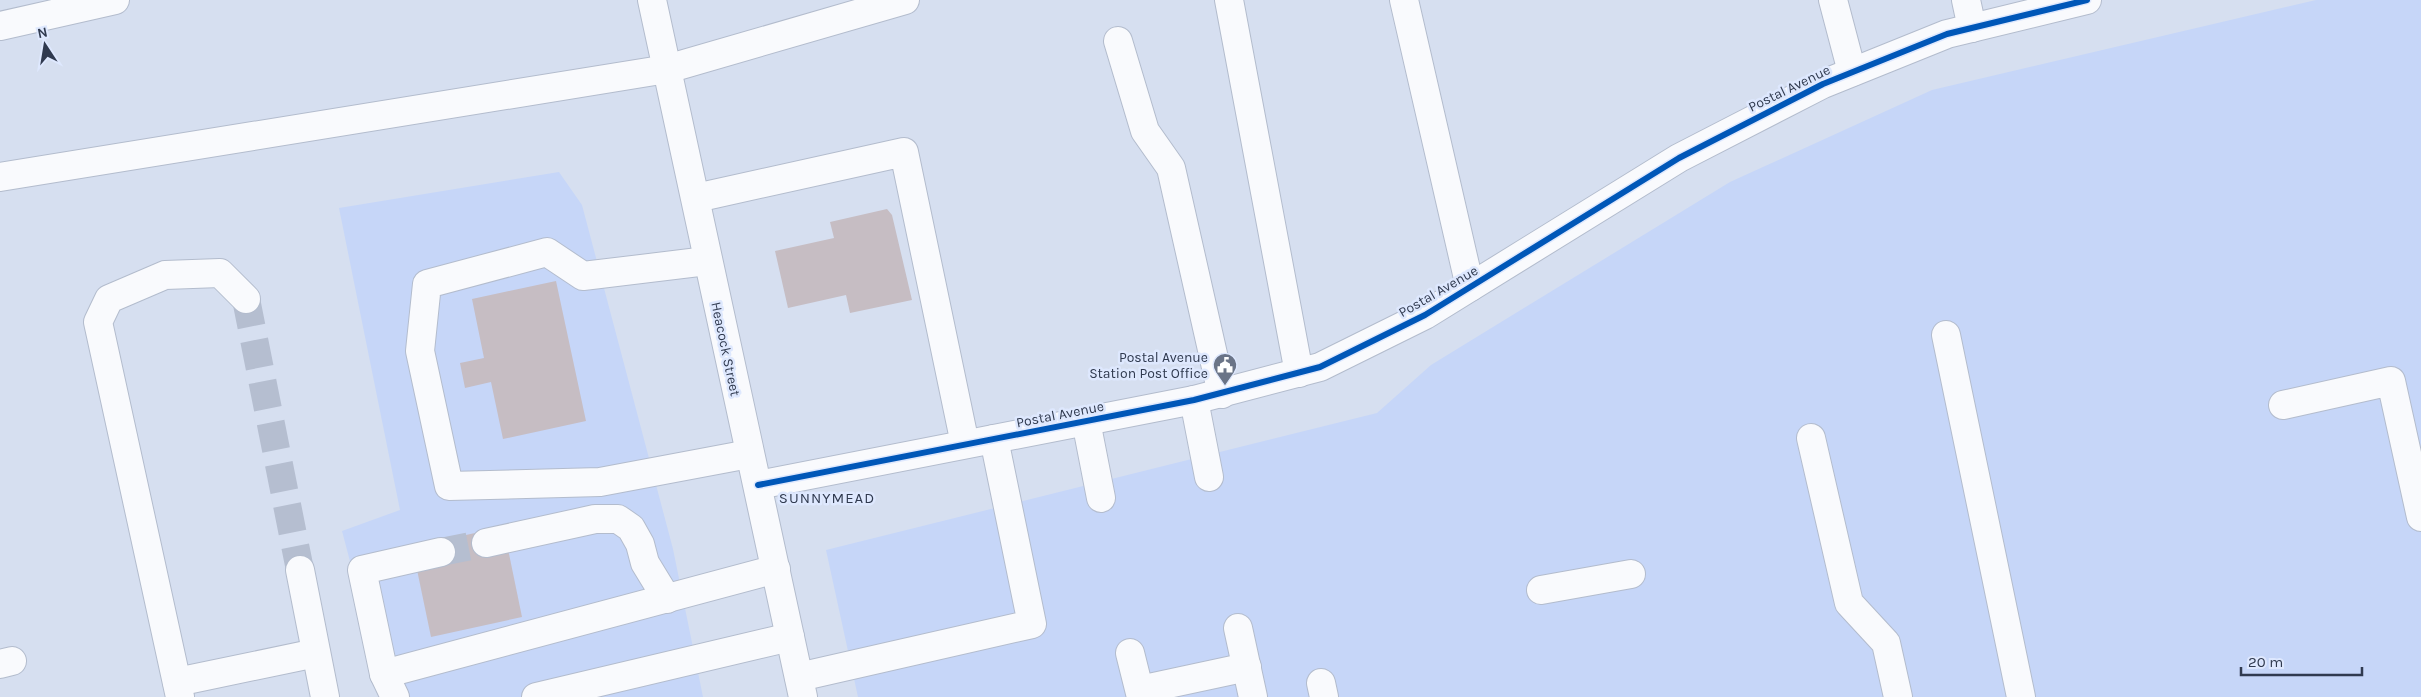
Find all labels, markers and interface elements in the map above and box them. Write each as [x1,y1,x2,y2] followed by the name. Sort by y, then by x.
[20,20,70,70] north arrow
[36,23,49,42] text: N
[1745,61,1833,116] street label: Postal Avenue
[1395,262,1481,321] street label: Postal Avenue
[707,300,744,398] street label: Heacock Street
[1089,349,1208,382] place label: Postal Avenue Station Post Office
[1212,352,1238,386] public building icon: Postal Avenue Station Post Office
[1015,398,1105,431] street label: Postal Avenue
[779,489,875,507] district label: SUNNYMEAD
[2241,644,2362,676] scale bar
[2248,653,2283,671] text: 20 m

